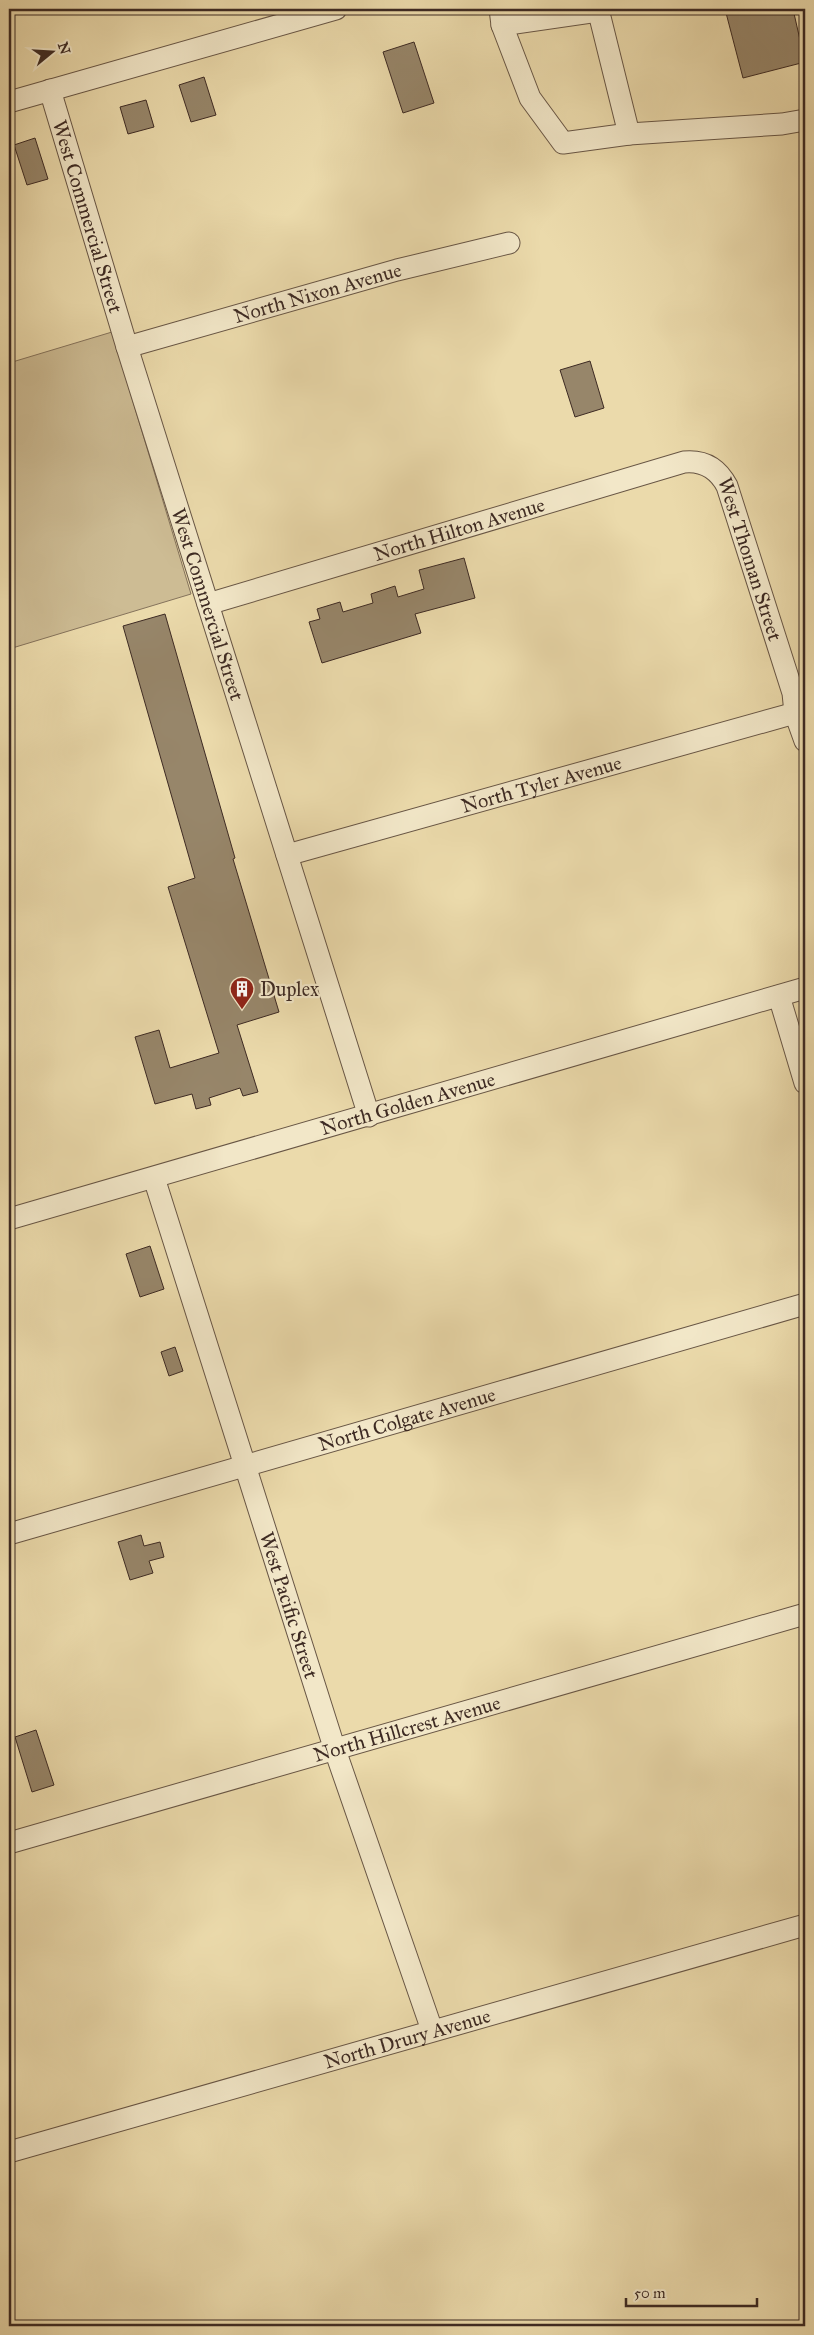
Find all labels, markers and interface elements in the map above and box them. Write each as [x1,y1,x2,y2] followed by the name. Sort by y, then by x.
[28,28,78,78] north arrow
[54,40,74,57] text: N
[48,117,128,316] street label: West Commercial Street
[231,257,404,328] street label: North Nixon Avenue
[713,474,788,644] street label: West Thoman Street
[371,492,548,566] street label: North Hilton Avenue
[166,505,249,703] street label: West Commercial Street
[458,750,624,818] street label: North Tyler Avenue
[229,976,255,1010] building icon: Duplex
[260,977,319,1001] place label: Duplex
[317,1067,498,1140] street label: North Golden Avenue
[315,1382,498,1456] street label: North Colgate Avenue
[255,1529,324,1682] street label: West Pacific Street
[311,1690,503,1767] street label: North Hillcrest Avenue
[321,2003,493,2074] street label: North Drury Avenue
[626,2275,758,2307] scale bar
[634,2284,666,2302] text: 50 m

